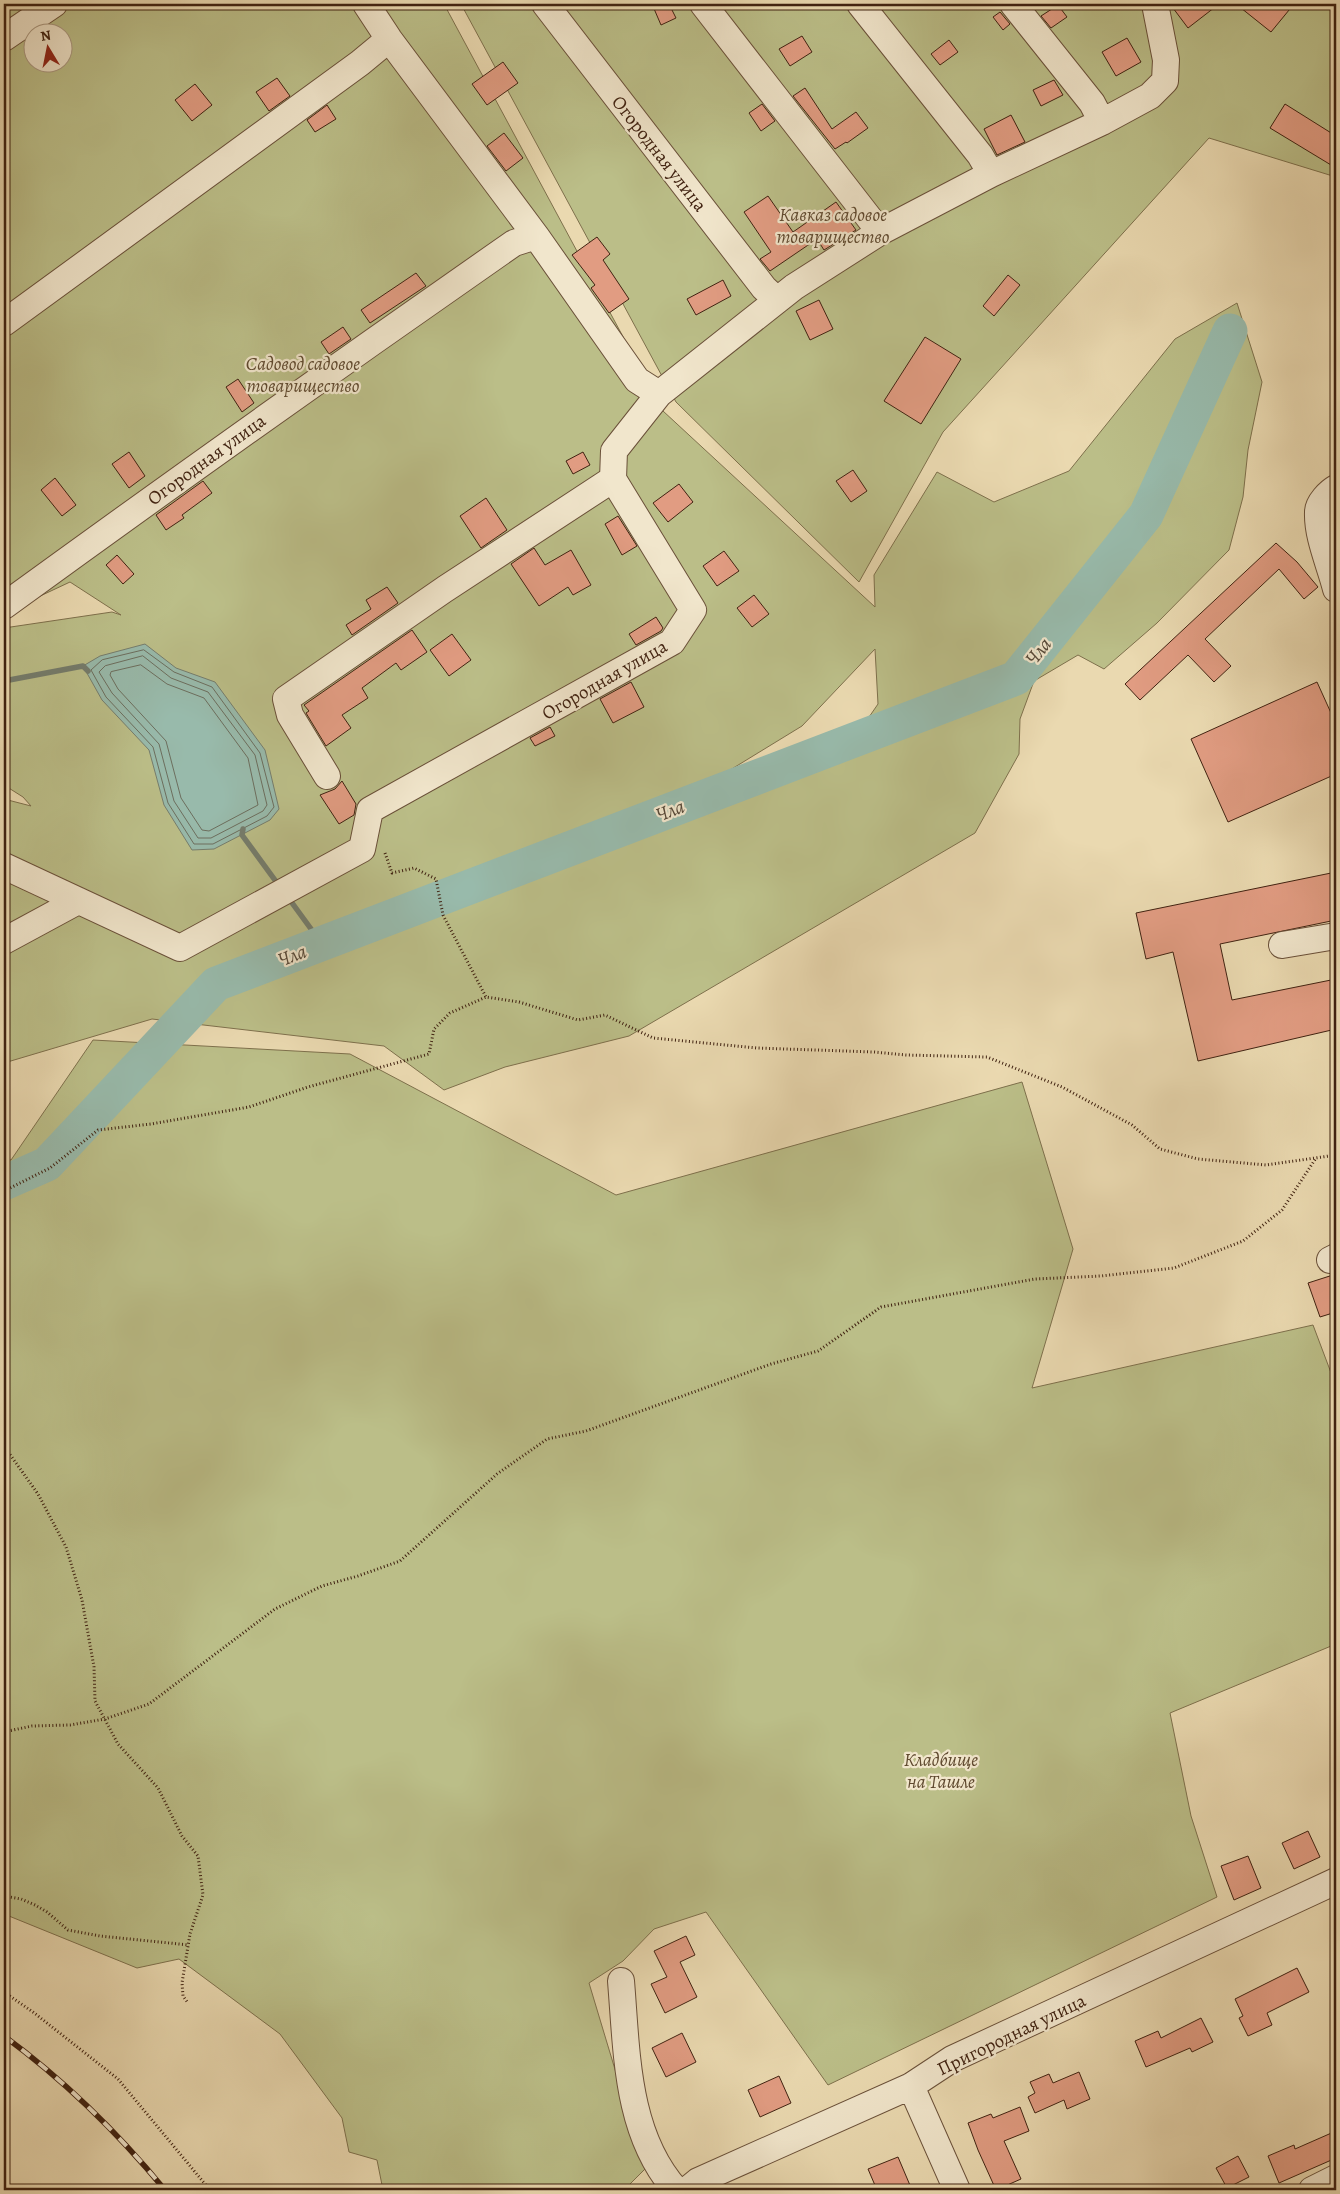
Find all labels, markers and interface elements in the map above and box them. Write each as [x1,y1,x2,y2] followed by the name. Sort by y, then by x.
[22,22,72,72] north arrow
[39,25,53,46] text: N
[606,90,713,217] street label: Огородная улица
[776,202,890,250] park label: Кавказ садовое товарищество
[246,351,360,399] park label: Садовод садовое товарищество
[142,408,271,512] street label: Огородная улица
[1019,632,1058,671] water label: Чла
[537,633,672,726] street label: Огородная улица
[652,793,688,828] water label: Чла
[274,938,310,973] water label: Чла
[904,1747,978,1795] park label: Кладбище на Ташле
[933,1988,1090,2082] street label: Пригородная улица

